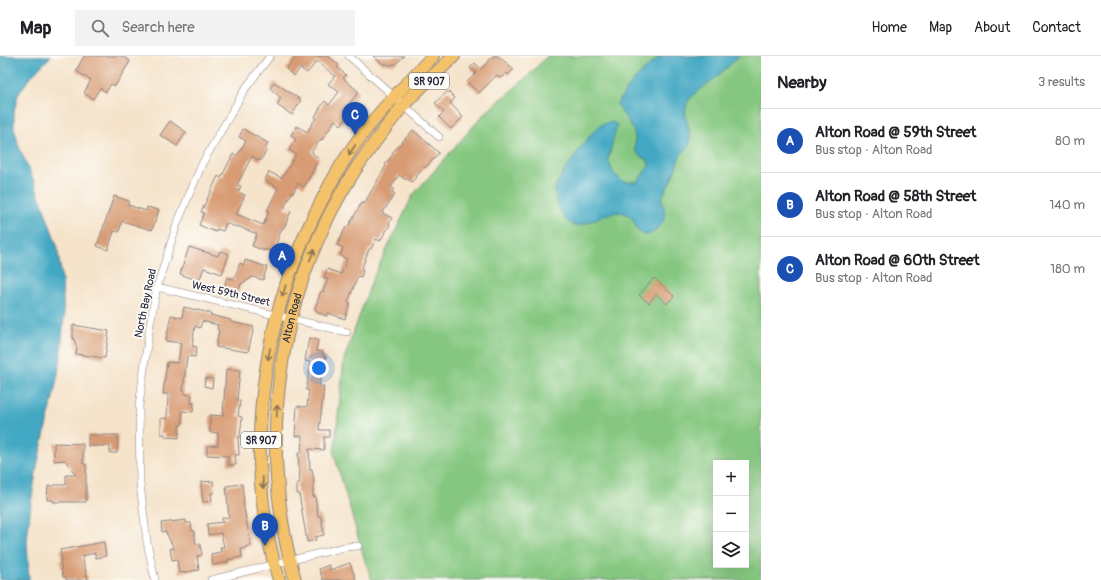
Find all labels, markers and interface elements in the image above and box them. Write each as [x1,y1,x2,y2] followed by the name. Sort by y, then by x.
[75,10,355,46] search box
[20,16,51,40] text: Map
[89,17,111,39] icon: search
[121,18,195,37] text: Search here
[872,19,907,36] text: Home
[929,19,952,36] text: Map
[974,19,1010,36] text: About
[1032,19,1081,36] text: Contact
[777,72,826,93] text: Nearby
[409,73,449,89] road number: SR 907
[1038,74,1085,90] text: 3 results
[342,102,368,135] pin: C
[815,123,976,142] text: Alton Road @ 59th Street
[786,133,794,149] text: A
[1055,133,1085,149] text: 80 m
[815,142,932,158] text: Bus stop · Alton Road
[348,144,356,155] one-way arrow
[815,187,976,206] text: Alton Road @ 58th Street
[786,197,794,213] text: B
[1049,197,1085,213] text: 140 m
[815,206,932,222] text: Bus stop · Alton Road
[269,243,295,276] pin: A
[309,249,316,261] one-way arrow
[815,251,980,270] text: Alton Road @ 60th Street
[786,261,794,277] text: C
[1050,261,1085,277] text: 180 m
[132,267,159,339] street label: North Bay Road
[815,270,932,286] text: Bus stop · Alton Road
[190,278,272,309] street label: West 59th Street
[280,285,287,298] one-way arrow
[280,291,305,344] street label: Alton Road
[265,347,273,360] one-way arrow
[309,358,329,378] your location
[273,405,280,418] one-way arrow
[241,432,281,448] road number: SR 907
[713,460,749,568] map controls
[713,460,749,496] button: +
[259,476,266,489] one-way arrow
[713,496,749,532] button: −
[252,513,278,546] pin: B
[713,532,749,568] button: layers

